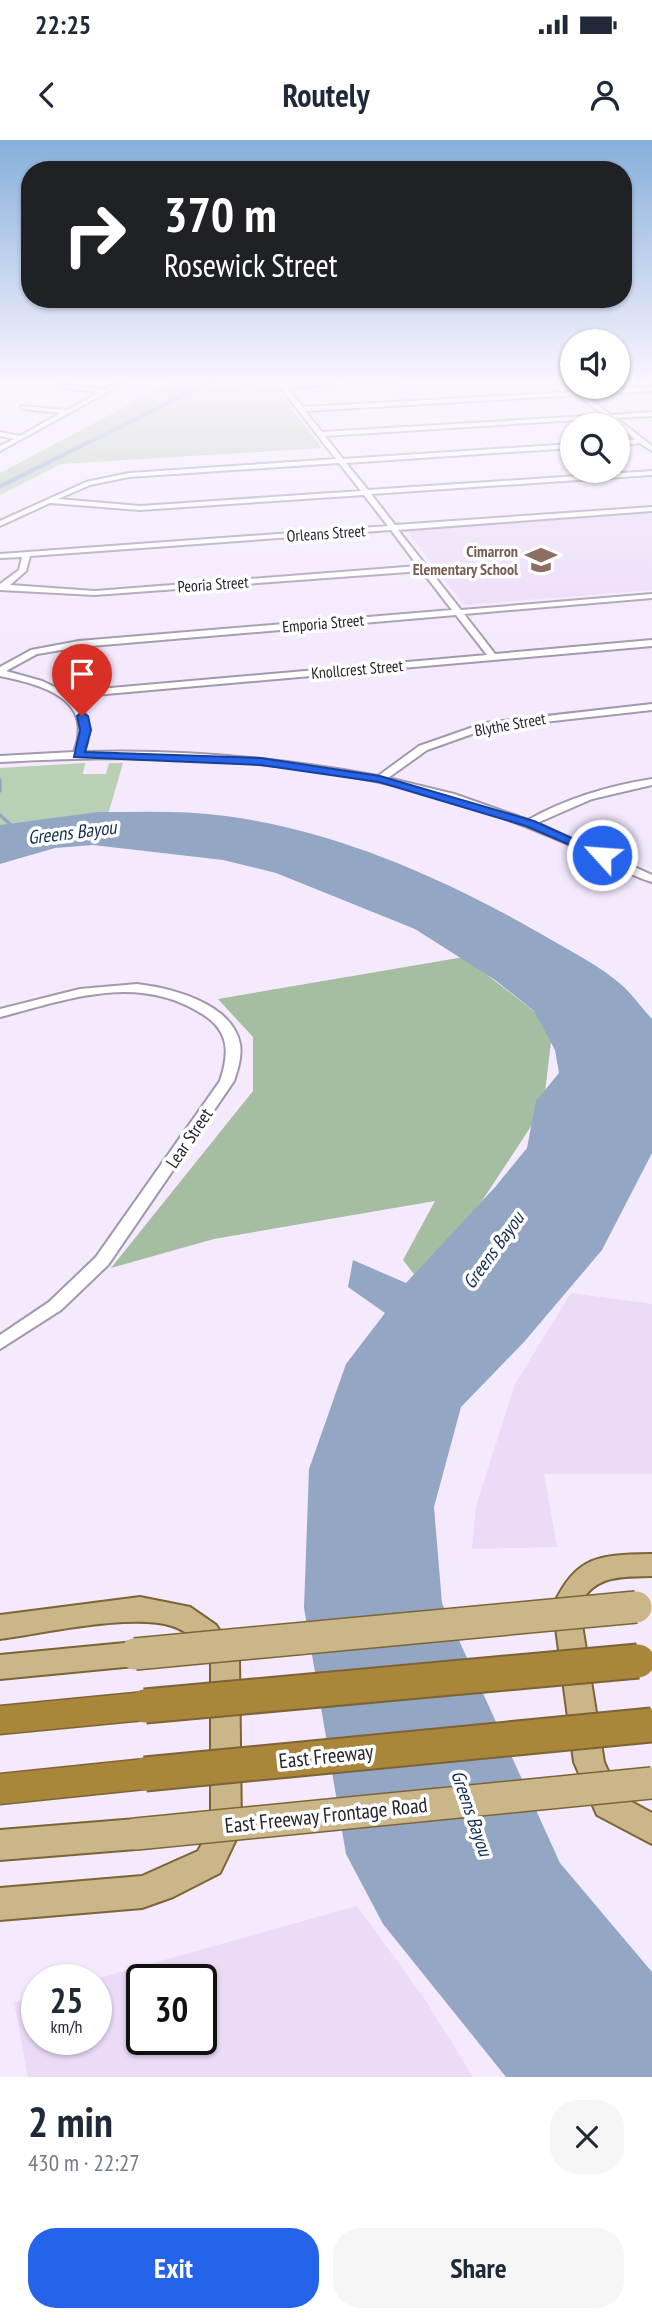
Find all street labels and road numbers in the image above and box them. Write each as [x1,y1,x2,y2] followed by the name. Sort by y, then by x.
[286,520,367,546] street label: Orleans Street
[177,572,250,596] street label: Peoria Street
[281,609,365,637] street label: Emporia Street
[310,655,404,683] street label: Knollcrest Street
[473,708,548,740] street label: Blythe Street
[161,1104,217,1172] street label: Lear Street
[277,1738,375,1774] street label: East Freeway
[223,1791,429,1839] street label: East Freeway Frontage Road

